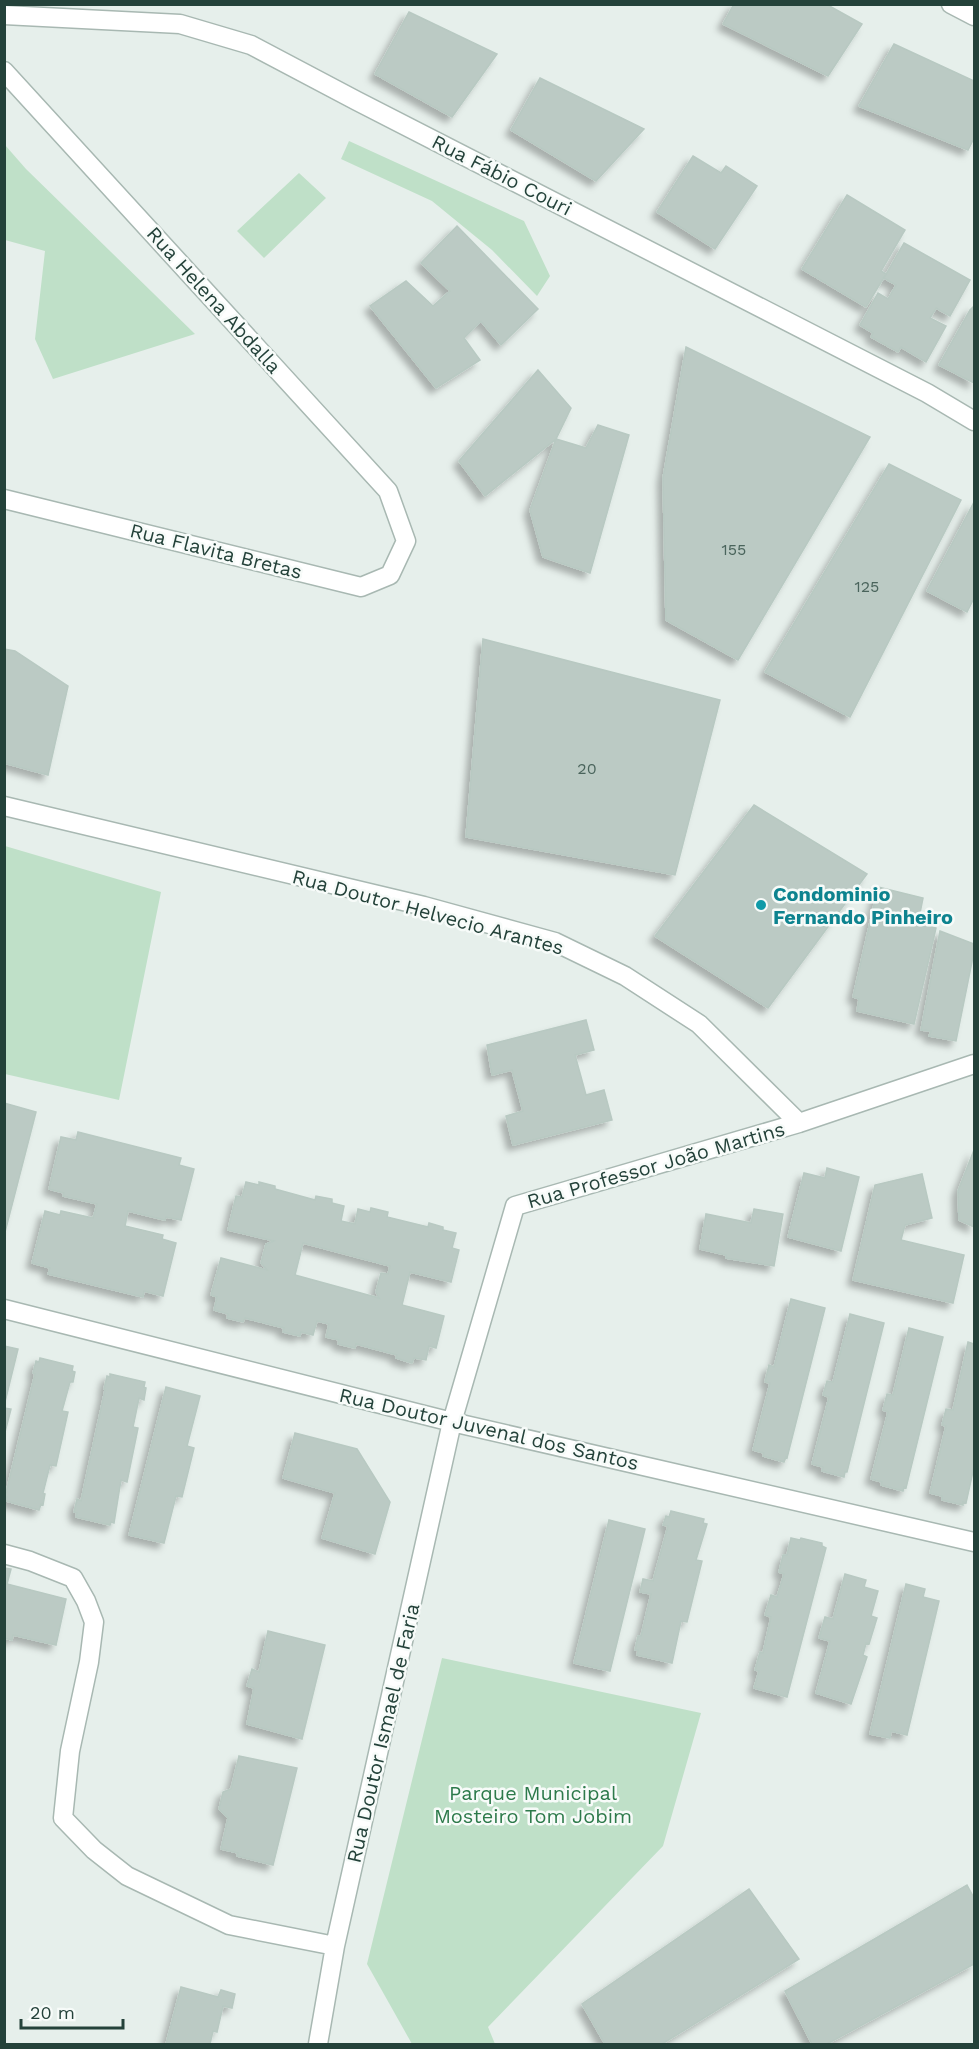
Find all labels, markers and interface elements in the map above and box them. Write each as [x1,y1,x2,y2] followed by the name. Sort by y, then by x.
[428,129,576,221] street label: Rua Fábio Couri
[142,222,286,378] street label: Rua Helena Abdalla
[127,518,305,584] street label: Rua Flavita Bretas
[722,540,746,559] house number: 155
[855,577,879,596] house number: 125
[577,759,597,778] house number: 20
[290,864,566,960] street label: Rua Doutor Helvecio Arantes
[773,882,953,929] place label: Condominio Fernando Pinheiro
[754,898,768,912] marker: Condominio Fernando Pinheiro
[524,1117,788,1213] street label: Rua Professor João Martins
[337,1383,641,1475] street label: Rua Doutor Juvenal dos Santos
[341,1601,425,1865] street label: Rua Doutor Ismael de Faria
[434,1781,632,1828] park label: Parque Municipal Mosteiro Tom Jobim
[21,1992,123,2030] scale bar
[30,2002,75,2023] text: 20 m

